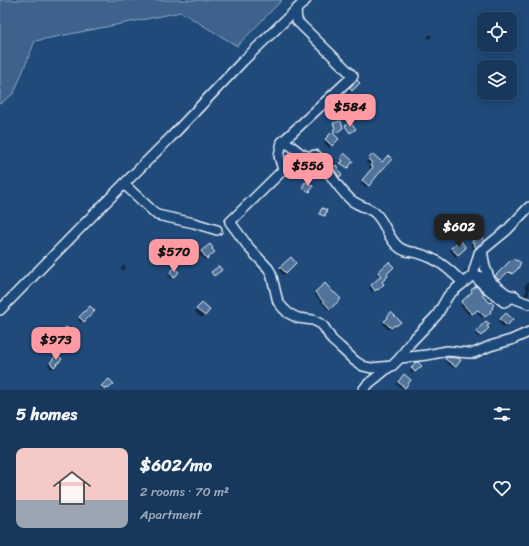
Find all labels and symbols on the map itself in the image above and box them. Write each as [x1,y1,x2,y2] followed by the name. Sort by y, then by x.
[326,94,374,128] pin: $584
[284,153,332,187] pin: $556
[435,214,483,248] pin: $602
[150,239,198,273] pin: $570
[32,327,80,361] pin: $973

